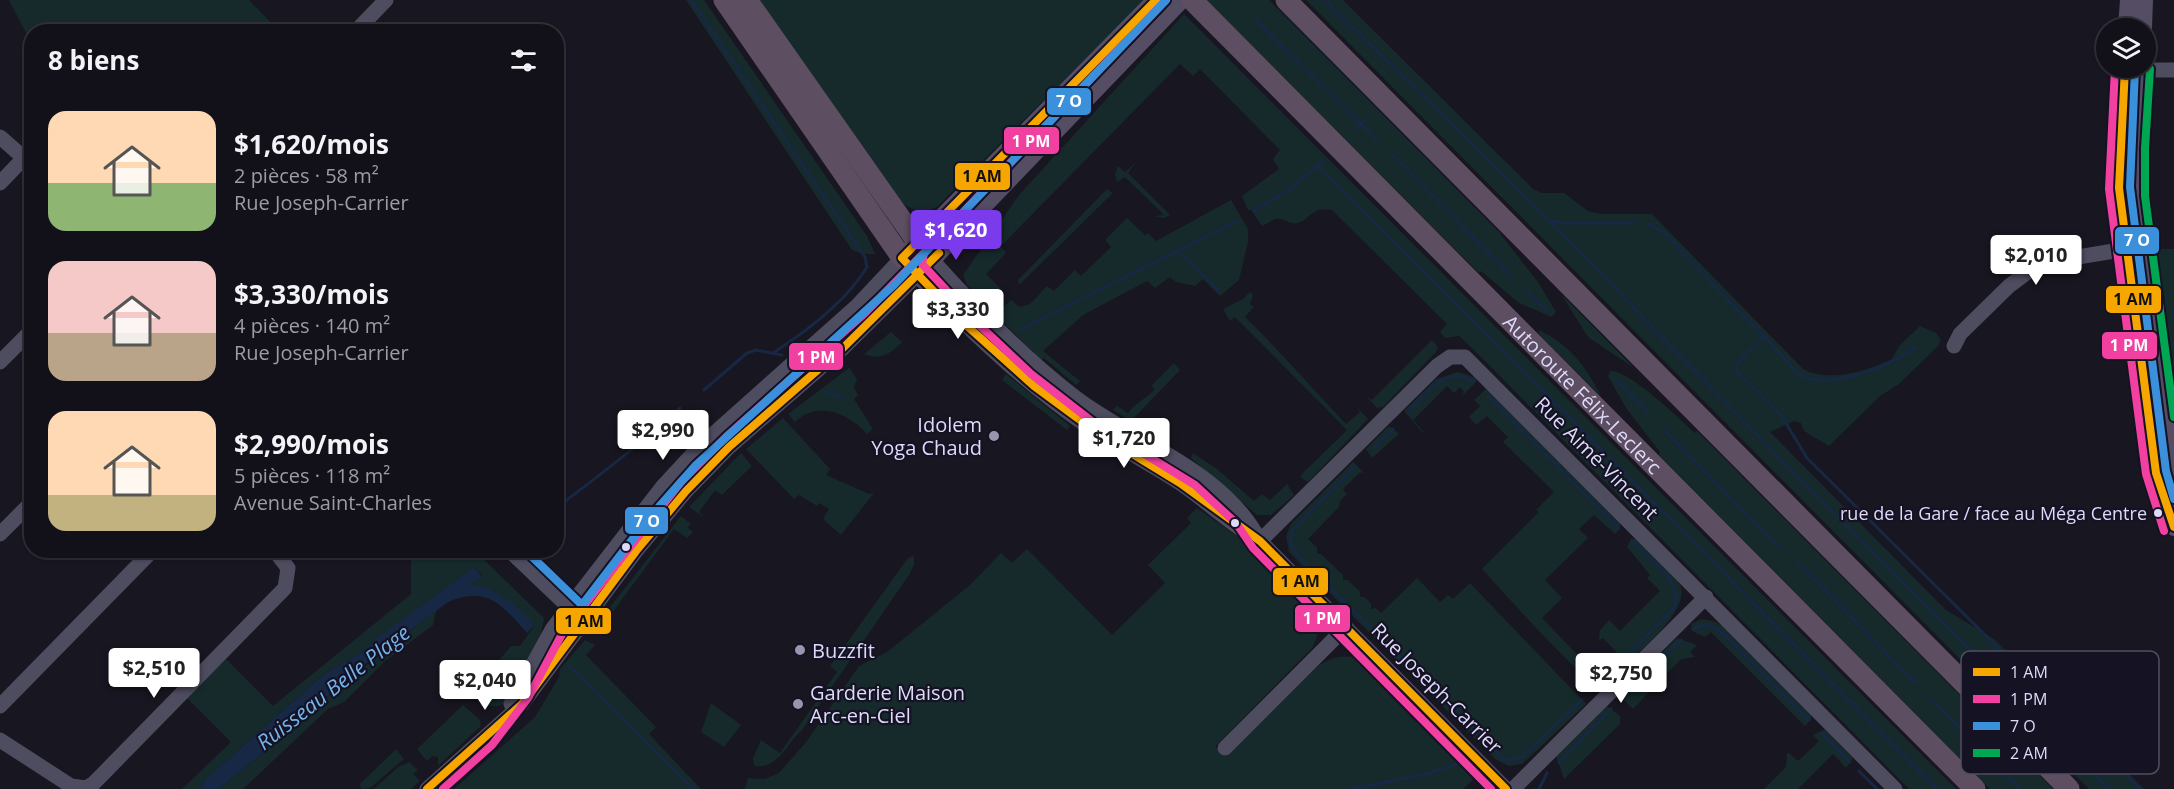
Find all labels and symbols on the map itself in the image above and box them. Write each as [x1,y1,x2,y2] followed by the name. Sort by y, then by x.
[1046,87,1092,116] line badge: 7 O
[1056,90,1082,112] text: 7 O
[1003,126,1060,155] line badge: 1 PM
[1012,130,1050,152] text: 1 PM
[954,162,1011,191] line badge: 1 AM
[962,165,1002,187] text: 1 AM
[907,210,1005,261] pin: $1,620
[2114,226,2160,255] line badge: 7 O
[2124,229,2150,251] text: 7 O
[1987,235,2085,286] pin: $2,010
[2105,285,2162,314] line badge: 1 AM
[2113,288,2153,310] text: 1 AM
[909,289,1007,340] pin: $3,330
[1498,308,1668,479] street label: Autoroute Félix-Leclerc
[2101,331,2158,360] line badge: 1 PM
[2110,334,2148,356] text: 1 PM
[788,342,844,371] line badge: 1 PM
[797,346,835,368] text: 1 PM
[1529,390,1665,526] street label: Rue Aimé-Vincent
[614,410,712,461] pin: $2,990
[871,411,982,461] place label: Idolem Yoga Chaud
[1075,418,1173,469] pin: $1,720
[987,429,1001,443] marker: Idolem Yoga Chaud
[1840,501,2147,525] place label: rue de la Gare / face au Méga Centre
[624,506,669,535] line badge: 7 O
[2152,507,2164,519] marker: rue de la Gare / face au Méga Centre
[634,510,660,532] text: 7 O
[1229,517,1241,529] unlabelled marker
[620,541,632,553] unlabelled marker
[1272,567,1329,596] line badge: 1 AM
[1280,570,1320,592] text: 1 AM
[1294,604,1351,633] line badge: 1 PM
[555,607,612,635] line badge: 1 AM
[1303,607,1341,629] text: 1 PM
[564,610,604,632] text: 1 AM
[1366,617,1508,759] street label: Rue Joseph-Carrier
[251,618,415,756] water label: Ruisseau Belle Plage
[812,637,875,664] place label: Buzzfit
[793,643,807,657] marker: Buzzfit
[105,648,203,699] pin: $2,510
[1961,651,2159,774] legend
[1572,653,1670,704] pin: $2,750
[436,660,534,711] pin: $2,040
[2010,661,2048,683] text: 1 AM
[810,679,965,729] place label: Garderie Maison Arc-en-Ciel
[2010,688,2047,710] text: 1 PM
[791,697,805,711] marker: Garderie Maison Arc-en-Ciel
[2010,715,2036,737] text: 7 O
[2010,742,2048,764] text: 2 AM

